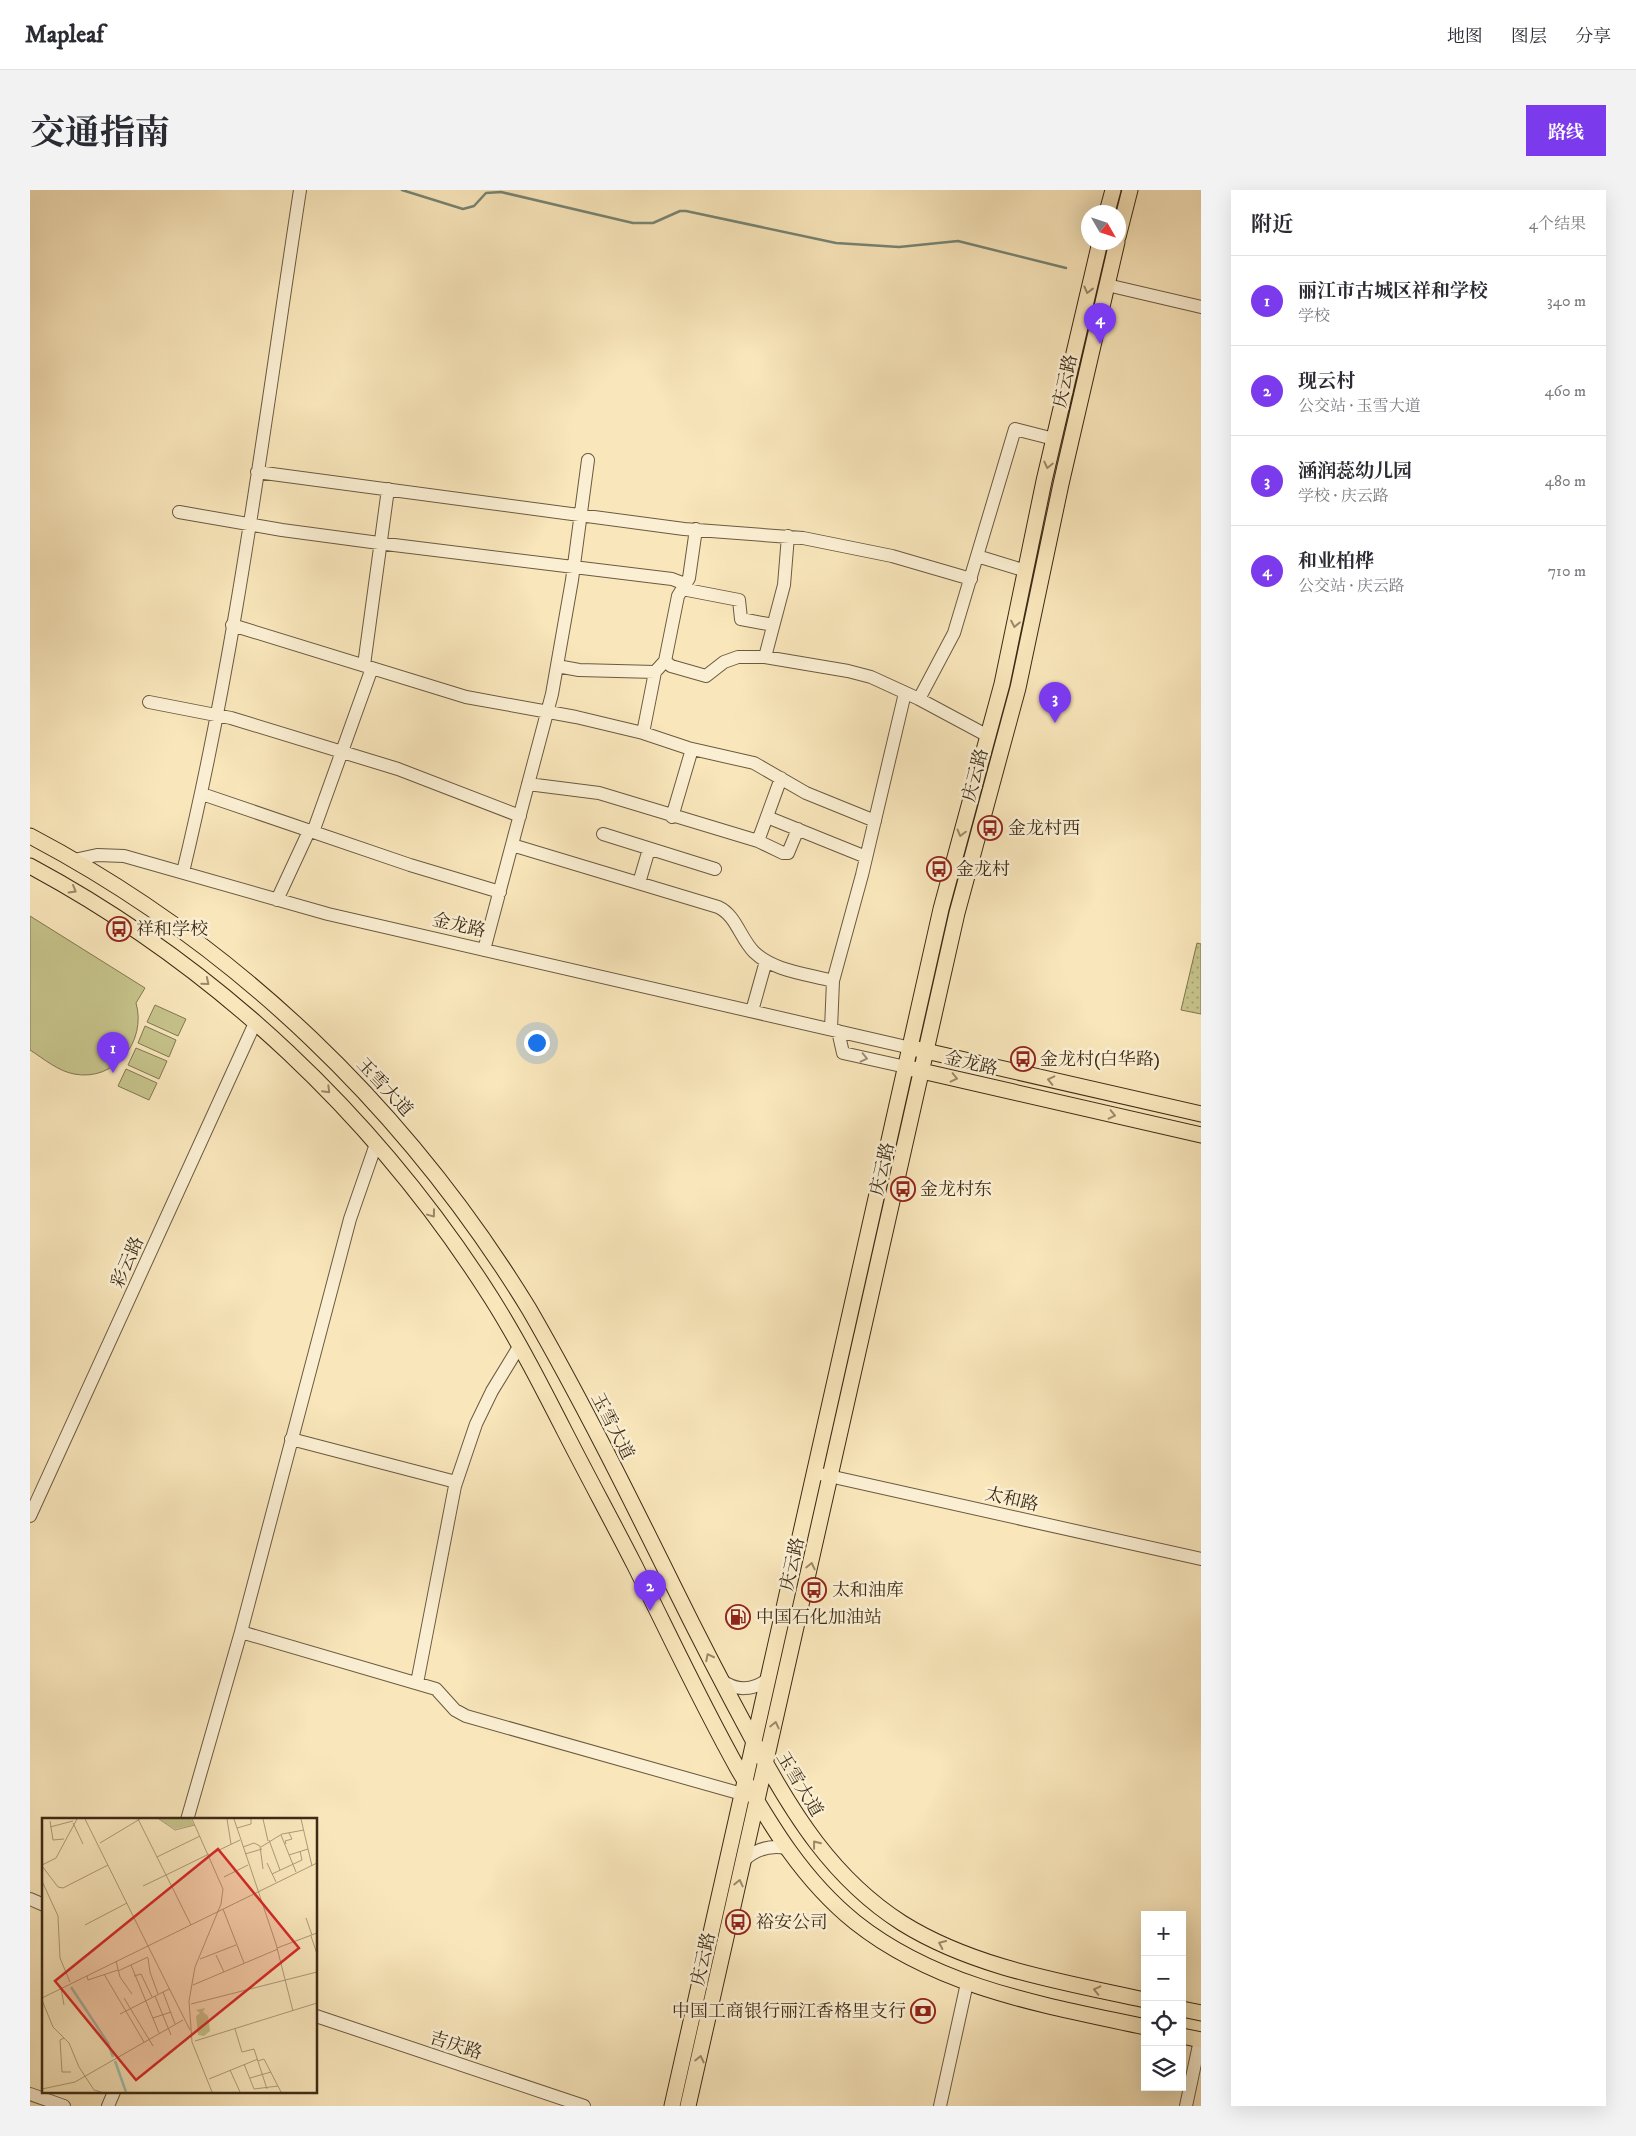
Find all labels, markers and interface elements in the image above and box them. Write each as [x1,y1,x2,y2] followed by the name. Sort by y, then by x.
[25,20,104,50] text: Mapleaf
[1447,26,1483,48] text: 地图
[1511,26,1547,48] text: 图层
[1575,26,1611,48] text: 分享
[1526,105,1606,156] button: 路线
[30,112,170,156] text: 交通指南
[1081,205,1126,250] north arrow
[1251,212,1293,238] text: 附近
[1529,214,1586,234] text: 4个结果
[1298,280,1488,303] text: 丽江市古城区祥和学校
[1084,285,1094,293] one-way arrow
[1264,291,1270,311] text: 1
[1547,291,1586,311] text: 340 m
[1084,303,1116,344] pin: 4
[1298,306,1330,326] text: 学校
[1049,352,1083,410] street label: 庆云路
[1298,370,1355,393] text: 现云村
[1263,381,1271,401] text: 2
[1544,381,1586,401] text: 460 m
[1298,396,1421,416] text: 公交站 · 玉雪大道
[1298,460,1412,483] text: 涵润蕊幼儿园
[1043,461,1054,470] one-way arrow
[1264,471,1270,491] text: 3
[1545,471,1586,491] text: 480 m
[1298,486,1389,506] text: 学校 · 庆云路
[1298,550,1374,573] text: 和业柏桦
[1262,561,1272,581] text: 4
[1548,561,1586,581] text: 710 m
[1298,576,1405,596] text: 公交站 · 庆云路
[1011,620,1021,629] one-way arrow
[1039,682,1071,723] pin: 3
[958,746,994,804] street label: 庆云路
[977,815,1003,841] bus stop icon: 金龙村西
[1008,818,1080,840] place label: 金龙村西
[957,828,967,836] one-way arrow
[926,856,952,882] bus stop icon: 金龙村
[956,859,1010,881] place label: 金龙村
[67,883,76,893] one-way arrow
[430,909,488,943] street label: 金龙路
[106,916,132,942] bus stop icon: 祥和学校
[136,919,208,941] place label: 祥和学校
[200,977,209,985] one-way arrow
[524,1030,550,1056] your location
[97,1032,129,1073] pin: 1
[1010,1046,1036,1072] bus stop icon: 金龙村(白华路)
[942,1047,1000,1081] street label: 金龙路
[1040,1049,1160,1071] place label: 金龙村(白华路)
[859,1052,868,1063] one-way arrow
[352,1054,417,1122] street label: 玉雪大道
[949,1072,958,1083] one-way arrow
[1047,1075,1055,1086] one-way arrow
[321,1085,330,1094] one-way arrow
[1108,1109,1117,1120] one-way arrow
[866,1140,900,1198] street label: 庆云路
[890,1176,916,1202] bus stop icon: 金龙村东
[920,1179,992,1201] place label: 金龙村东
[427,1208,435,1217] one-way arrow
[107,1233,149,1292] street label: 彩云路
[586,1389,638,1464] street label: 玉雪大道
[983,1483,1041,1517] street label: 太和路
[776,1535,810,1593] street label: 庆云路
[805,1562,816,1571] one-way arrow
[634,1570,666,1611] pin: 2
[801,1577,827,1603] bus stop icon: 太和油库
[832,1580,904,1602] place label: 太和油库
[725,1604,751,1630] fuel station icon: 中国石化加油站
[756,1607,882,1629] place label: 中国石化加油站
[705,1653,715,1662] one-way arrow
[769,1720,780,1729] one-way arrow
[771,1748,827,1821] street label: 玉雪大道
[42,1818,318,2094] inset map
[813,1841,821,1850] one-way arrow
[733,1879,744,1887] one-way arrow
[725,1909,751,1935] bus stop icon: 裕安公司
[1141,1911,1186,2091] map controls
[1141,1911,1186,1956] button: +
[756,1912,828,1934] place label: 裕安公司
[687,1930,721,1988] street label: 庆云路
[938,1940,947,1950] one-way arrow
[1141,1956,1186,2001] button: −
[1093,1985,1102,1996] one-way arrow
[910,1998,936,2024] bank icon: 中国工商银行丽江香格里支行
[672,2001,906,2023] place label: 中国工商银行丽江香格里支行
[1141,2001,1186,2046] button: locate
[427,2027,485,2065] street label: 吉庆路
[1141,2046,1186,2091] button: layers
[694,2054,704,2063] one-way arrow

